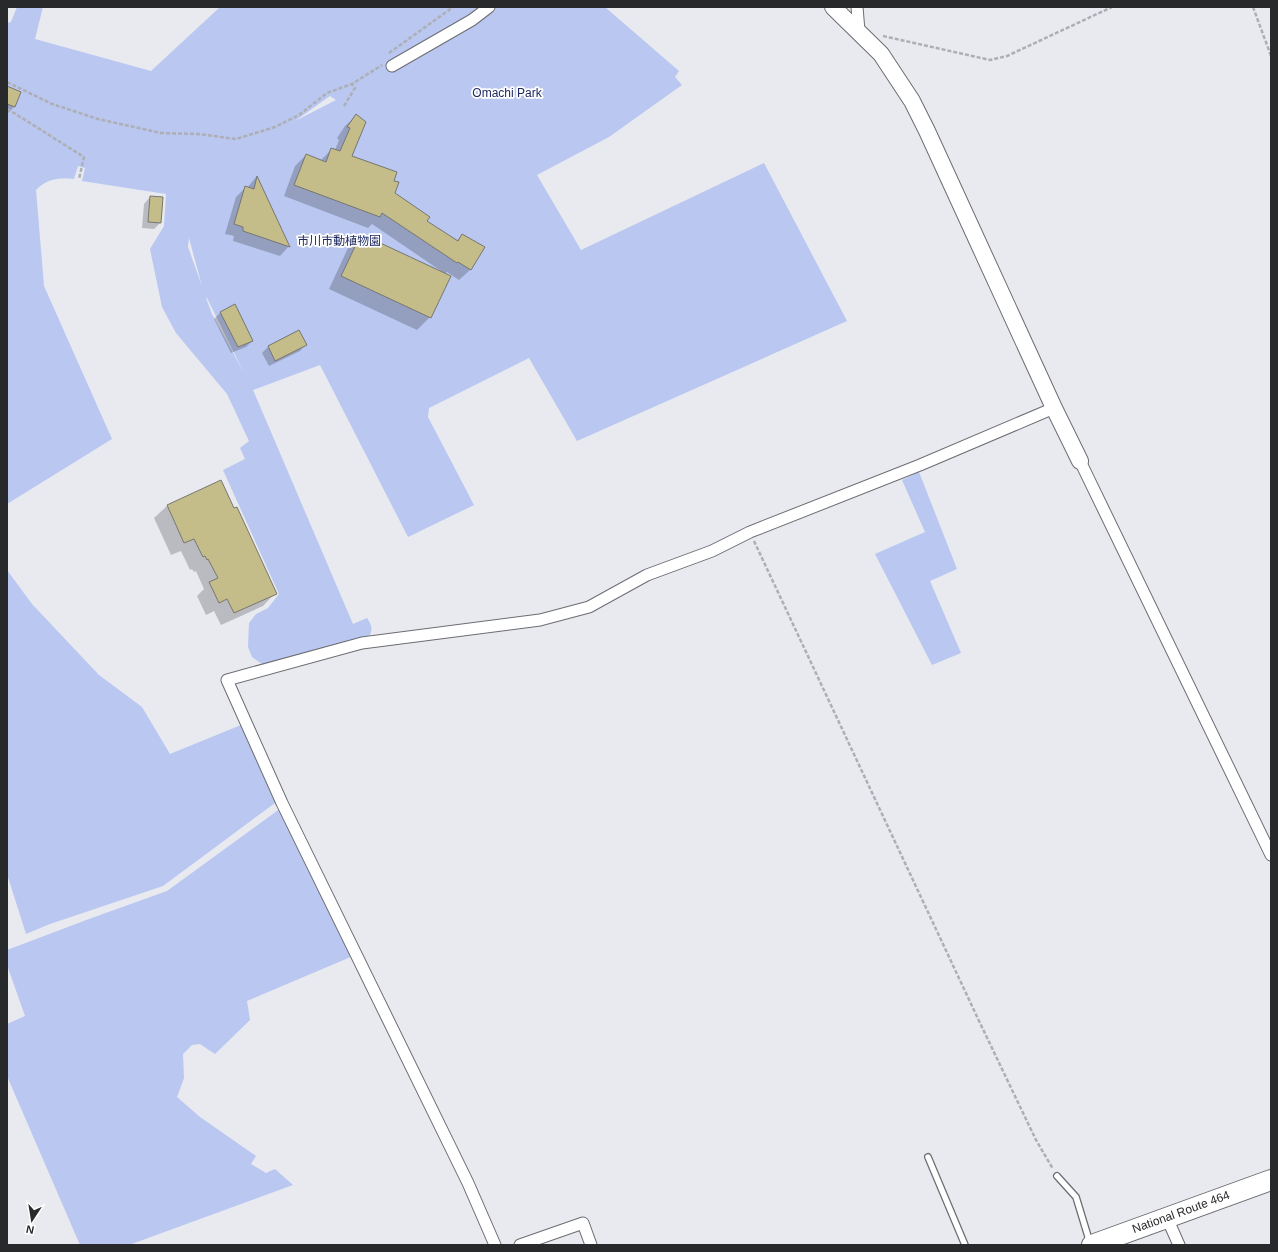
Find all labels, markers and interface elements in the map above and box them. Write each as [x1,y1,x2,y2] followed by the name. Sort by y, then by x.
[472,86,543,100] park label: Omachi Park
[297,234,381,248] park label: 市川市動植物園
[1130,1188,1232,1236] street label: National Route 464
[12,1200,52,1240] north arrow
[25,1223,35,1236] text: N

